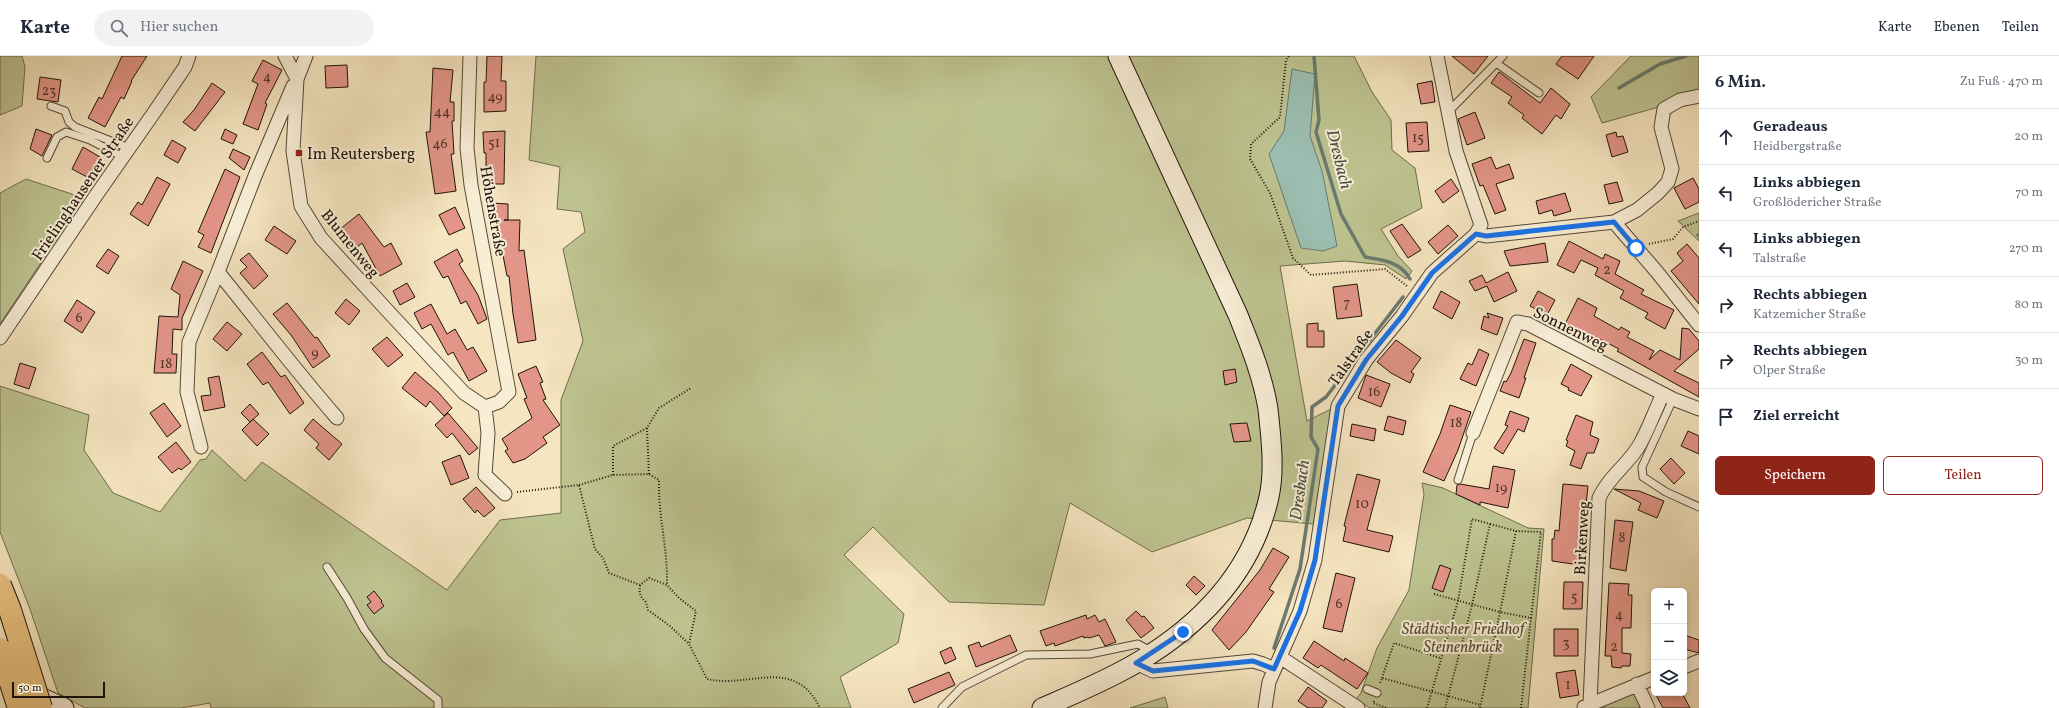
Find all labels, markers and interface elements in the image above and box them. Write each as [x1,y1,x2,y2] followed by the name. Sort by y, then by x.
[94,10,374,46] search box
[20,15,70,41] text: Karte
[108,17,130,39] icon: search
[140,17,218,38] text: Hier suchen
[1878,18,1912,37] text: Karte
[1934,18,1980,37] text: Ebenen
[2002,18,2039,37] text: Teilen
[263,68,271,87] house number: 4
[1715,71,1766,94] text: 6 Min.
[1960,73,2043,91] text: Zu Fuß · 470 m
[42,82,56,101] house number: 23
[487,88,503,107] house number: 49
[434,103,450,122] house number: 44
[27,113,140,265] street label: Frielinghausener Straße
[1753,117,1828,138] text: Geradeaus
[1715,126,1737,148] icon: ahead
[1320,127,1357,192] water label: Dresbach
[2014,128,2043,146] text: 20 m
[1412,129,1424,148] house number: 15
[488,134,500,153] house number: 51
[432,135,448,154] house number: 46
[1753,138,1842,156] text: Heidbergstraße
[307,144,415,166] place label: Im Reutersberg
[294,148,304,158] marker: Im Reutersberg
[473,164,511,258] street label: Höhenstraße
[1753,173,1861,194] text: Links abbiegen
[1715,182,1737,204] icon: left
[2015,184,2043,202] text: 70 m
[1753,194,1881,212] text: Großlödericher Straße
[315,205,384,283] street label: Blumenweg
[1753,229,1861,250] text: Links abbiegen
[1715,238,1737,260] icon: left
[1627,239,1645,257] route start
[2009,240,2043,258] text: 270 m
[1753,250,1806,268] text: Talstraße
[1603,261,1611,280] house number: 2
[1753,285,1868,306] text: Rechts abbiegen
[1344,294,1351,313] house number: 7
[1715,294,1737,316] icon: right
[2014,296,2043,314] text: 80 m
[1529,302,1611,357] street label: Sonnenweg
[1753,306,1866,324] text: Katzemicher Straße
[75,309,83,328] house number: 6
[1324,325,1379,391] street label: Talstraße
[1753,341,1868,362] text: Rechts abbiegen
[311,344,319,363] house number: 9
[1715,350,1737,372] icon: right
[2015,352,2043,370] text: 30 m
[160,355,172,374] house number: 18
[1753,362,1826,380] text: Olper Straße
[1368,383,1380,402] house number: 16
[1715,406,1737,428] icon: arrive
[1753,406,1840,427] text: Ziel erreicht
[1450,414,1462,433] house number: 18
[1715,456,1875,495] button: Speichern
[1883,456,2043,495] button: Teilen
[1285,458,1316,522] water label: Dresbach
[1495,479,1507,498] house number: 19
[1355,495,1369,514] house number: 10
[1570,500,1596,576] street label: Birkenweg
[1618,529,1626,548] house number: 8
[1571,588,1577,607] house number: 5
[1651,588,1687,696] map controls
[1651,588,1687,624] button: +
[1335,595,1343,614] house number: 6
[1615,606,1623,625] house number: 4
[1402,619,1528,659] park label: Städtischer Friedhof Steinenbrück
[1174,623,1192,641] route end
[1651,624,1687,660] button: −
[1562,634,1570,653] house number: 3
[1610,638,1618,657] house number: 2
[1651,660,1687,696] button: layers
[1565,676,1571,695] house number: 1
[12,680,105,699] scale bar
[18,681,42,696] text: 50 m

